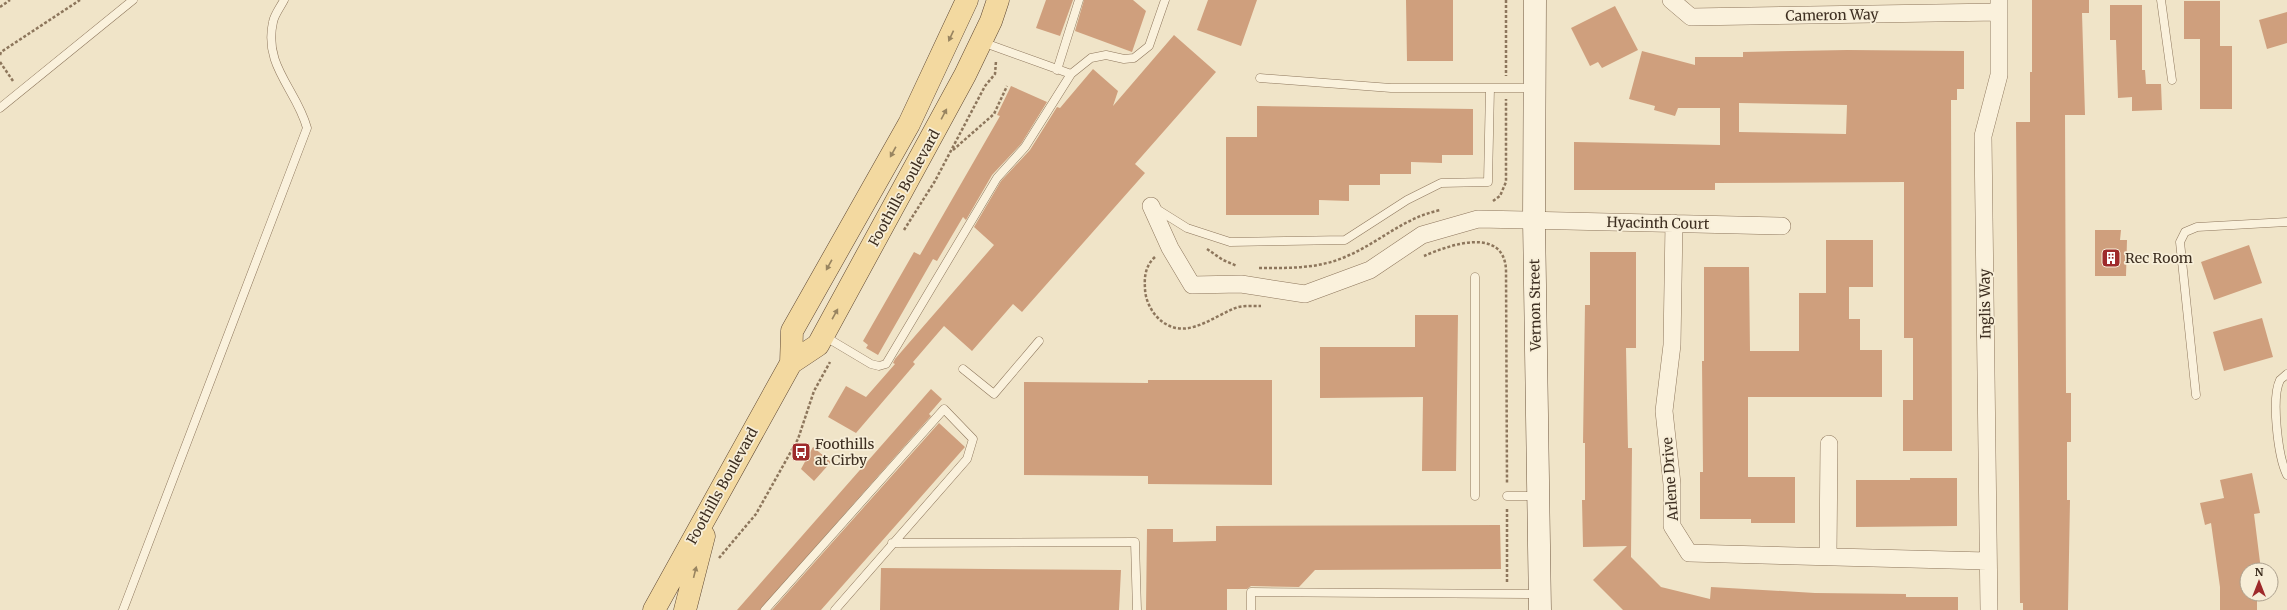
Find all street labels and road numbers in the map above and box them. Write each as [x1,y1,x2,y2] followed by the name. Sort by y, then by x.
[1785,5,1880,25] street label: Cameron Way
[864,126,944,250] street label: Foothills Boulevard
[1607,213,1710,233] street label: Hyacinth Court
[1525,258,1545,352] street label: Vernon Street
[1975,268,1995,339] street label: Inglis Way
[682,424,762,548] street label: Foothills Boulevard
[1658,437,1682,522] street label: Arlene Drive

